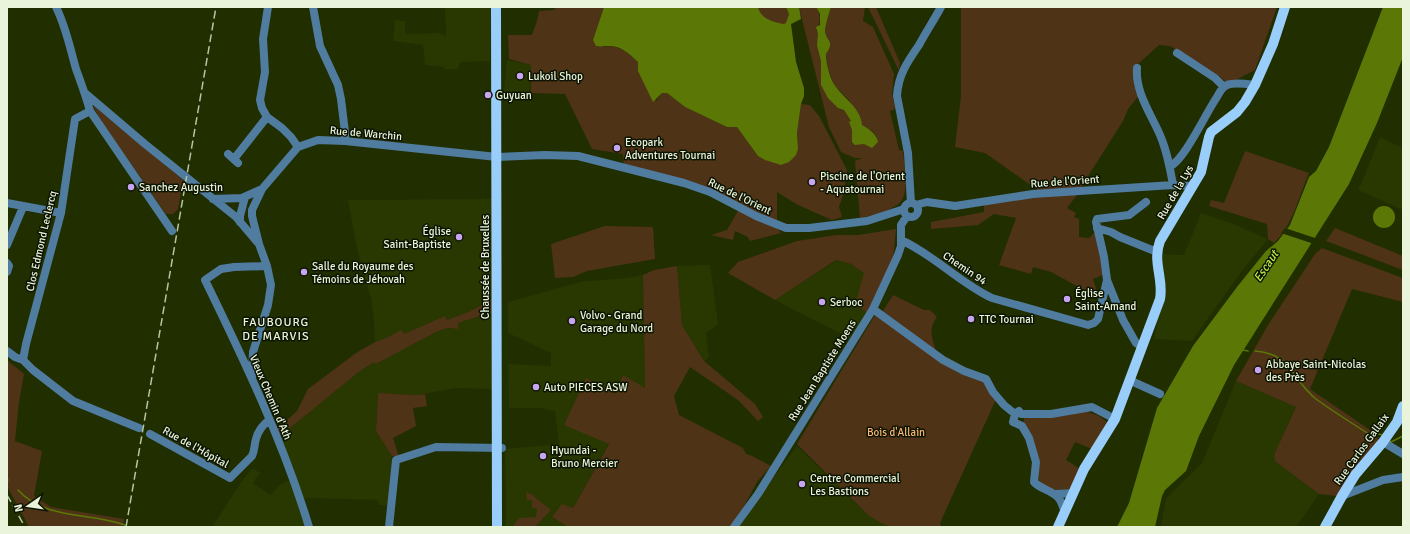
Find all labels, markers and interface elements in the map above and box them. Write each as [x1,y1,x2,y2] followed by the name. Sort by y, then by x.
[528,70,583,83] place label: Lukoil Shop
[515,71,525,81] marker: Lukoil Shop
[496,89,532,102] place label: Guyuan
[483,90,493,100] marker: Guyuan
[329,124,403,143] street label: Rue de Warchin
[625,136,715,162] place label: Ecopark Adventures Tournai
[612,143,622,153] marker: Ecopark Adventures Tournai
[1155,163,1196,222] street label: Rue de la Lys
[820,170,905,196] place label: Piscine de l'Orient - Aquatournai
[1030,173,1100,190] street label: Rue de l'Orient
[706,175,774,217] street label: Rue de l'Orient
[807,177,817,187] marker: Piscine de l'Orient - Aquatournai
[139,181,223,194] place label: Sanchez Augustin
[126,182,136,192] marker: Sanchez Augustin
[24,189,59,293] street label: Clos Edmond Leclercq
[479,215,492,319] street label: Chaussée de Bruxelles
[384,224,451,251] place label: Église Saint-Baptiste
[454,232,464,242] marker: Église Saint-Baptiste
[1251,246,1283,285] water label: Escaut
[940,249,989,288] street label: Chemin 94
[312,260,414,286] place label: Salle du Royaume des Témoins de Jéhovah
[299,267,309,277] marker: Salle du Royaume des Témoins de Jéhovah
[1075,286,1136,313] place label: Église Saint-Amand
[1062,294,1072,304] marker: Église Saint-Amand
[830,296,862,309] place label: Serboc
[817,297,827,307] marker: Serboc
[580,309,653,335] place label: Volvo - Grand Garage du Nord
[979,313,1034,326] place label: TTC Tournai
[966,314,976,324] marker: TTC Tournai
[242,315,310,344] district label: FAUBOURG DE MARVIS
[567,316,577,326] marker: Volvo - Grand Garage du Nord
[786,317,859,423] street label: Rue Jean Baptiste Moens
[247,353,294,442] street label: Vieux Chemin d'Ath
[1266,358,1366,384] place label: Abbaye Saint-Nicolas des Près
[1253,365,1263,375] marker: Abbaye Saint-Nicolas des Près
[544,381,628,394] place label: Auto PIECES ASW
[531,382,541,392] marker: Auto PIECES ASW
[1331,411,1392,488] street label: Rue Carlos Gallaix
[160,424,231,471] street label: Rue de l'Hôpital
[867,426,925,439] park label: Bois d'Allain
[551,444,618,470] place label: Hyundai - Bruno Mercier
[538,451,548,461] marker: Hyundai - Bruno Mercier
[810,472,900,498] place label: Centre Commercial Les Bastions
[797,479,807,489] marker: Centre Commercial Les Bastions
[8,486,48,526] north arrow
[12,503,26,513] text: N

